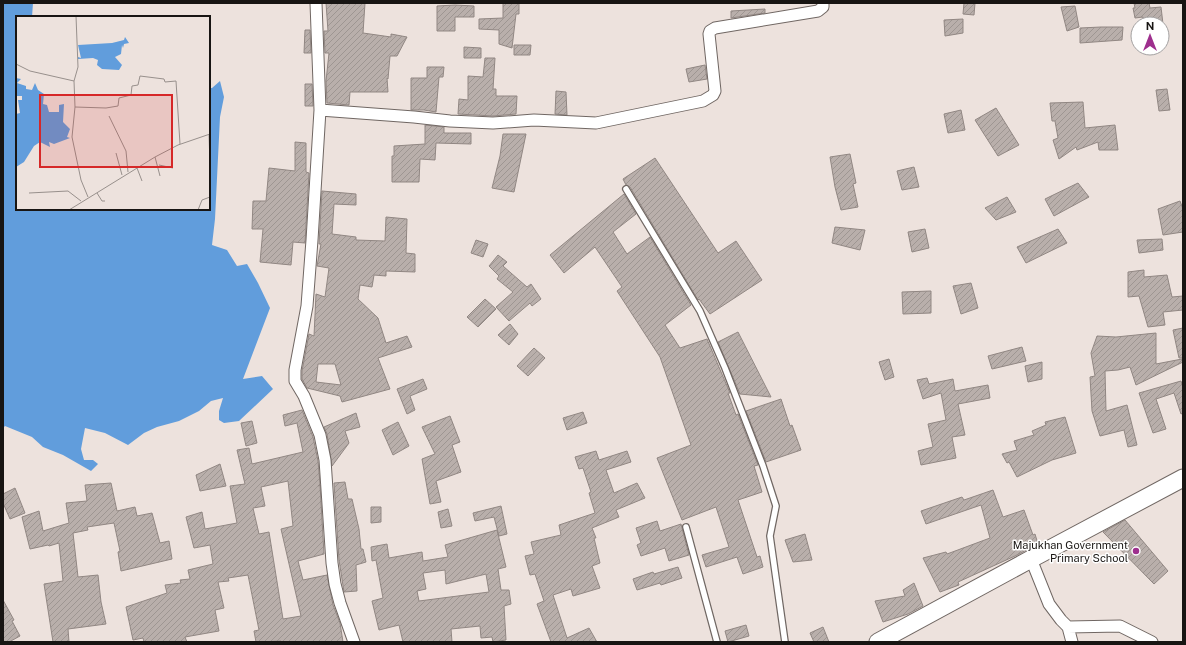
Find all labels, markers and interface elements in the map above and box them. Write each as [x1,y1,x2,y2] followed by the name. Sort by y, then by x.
[16,16,210,210] inset map
[1130,16,1170,56] north arrow
[1146,20,1154,32] text: N
[1013,539,1128,564] place label: Majukhan Government Primary School
[1131,546,1141,556] marker: Majukhan Government Primary School

